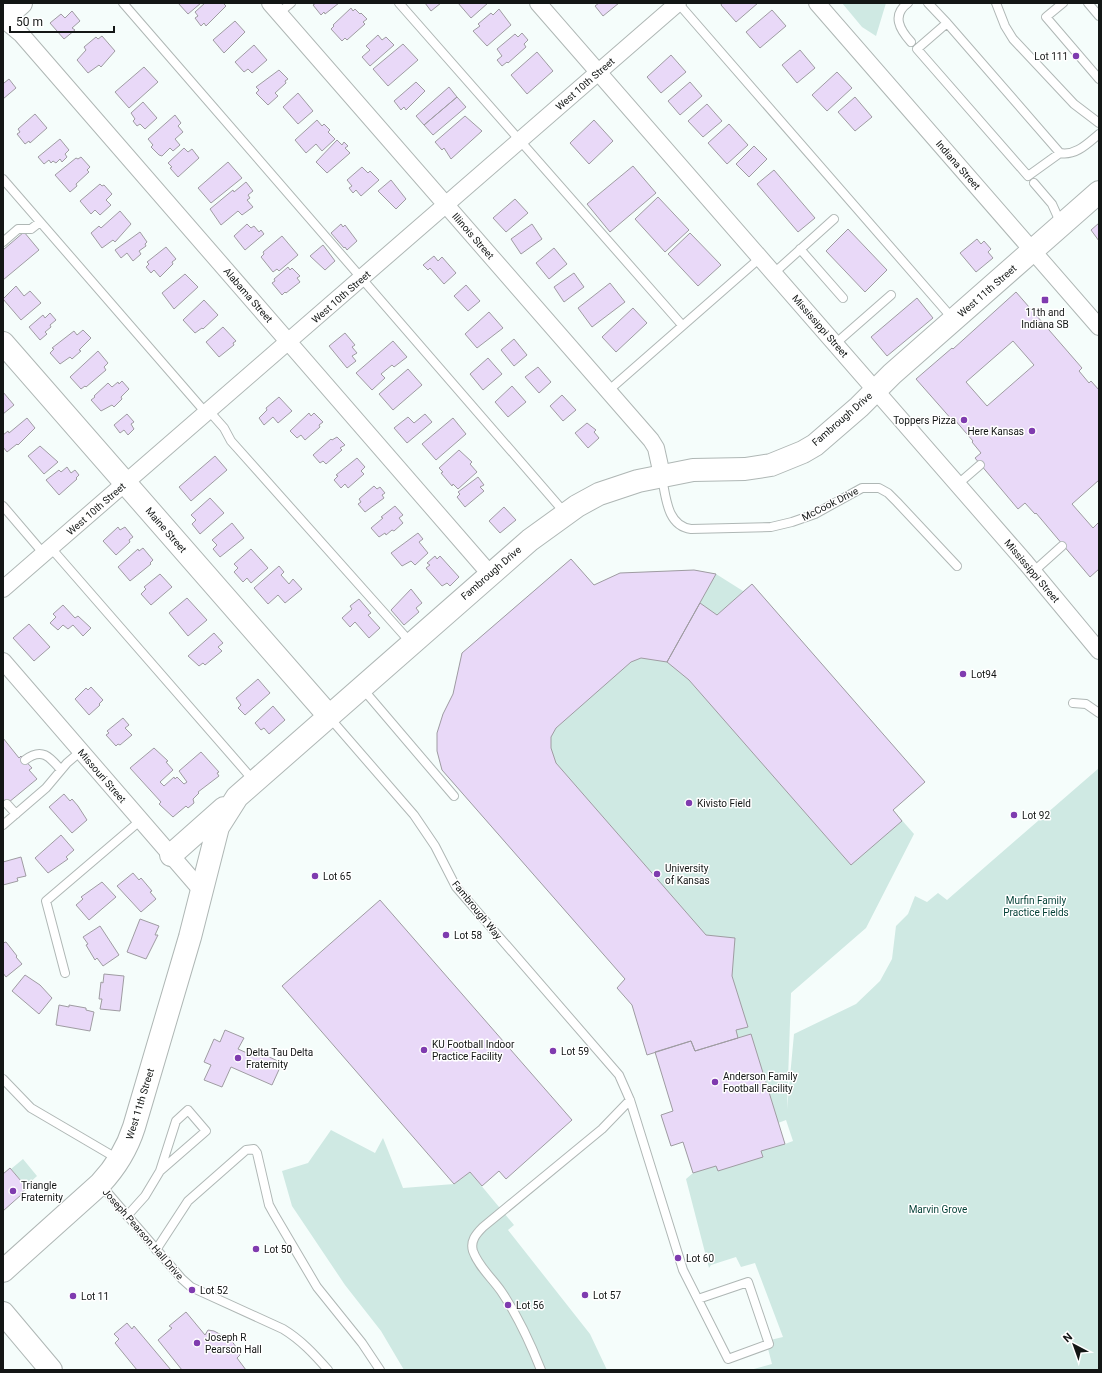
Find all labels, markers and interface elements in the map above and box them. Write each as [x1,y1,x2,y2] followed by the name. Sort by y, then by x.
[10,8,114,34] scale bar
[16,15,43,29] text: 50 m
[1034,51,1068,62] place label: Lot 111
[1071,51,1081,61] marker: Lot 111
[554,56,616,112] street label: West 10th Street
[934,138,982,192] street label: Indiana Street
[450,211,496,261] street label: Illinois Street
[956,263,1018,319] street label: West 11th Street
[221,266,275,324] street label: Alabama Street
[310,269,372,325] street label: West 10th Street
[790,293,850,359] street label: Mississippi Street
[1040,295,1050,305] marker: 11th and Indiana SB
[1021,307,1069,330] place label: 11th and Indiana SB
[810,390,874,448] street label: Fambrough Drive
[893,415,956,426] place label: Toppers Pizza
[959,415,969,425] marker: Toppers Pizza
[967,426,1024,437] place label: Here Kansas
[1027,426,1037,436] marker: Here Kansas
[65,481,127,537] street label: West 10th Street
[800,485,860,523] street label: McCook Drive
[143,505,189,555] street label: Maine Street
[1002,537,1062,605] street label: Mississippi Street
[459,544,523,602] street label: Fambrough Drive
[958,669,968,679] marker: Lot94
[971,669,997,680] place label: Lot94
[76,747,128,805] street label: Missouri Street
[684,798,694,808] marker: Kivisto Field
[697,798,751,809] place label: Kivisto Field
[1009,810,1019,820] marker: Lot 92
[1022,810,1050,821] place label: Lot 92
[665,863,710,886] place label: University of Kansas
[652,869,662,879] marker: University of Kansas
[310,871,320,881] marker: Lot 65
[323,871,351,882] place label: Lot 65
[450,879,504,942] street label: Fambrough Way
[1003,895,1069,918] park label: Murfin Family Practice Fields
[441,930,451,940] marker: Lot 58
[454,930,482,941] place label: Lot 58
[432,1039,515,1062] place label: KU Football Indoor Practice Facility
[419,1045,429,1055] marker: KU Football Indoor Practice Facility
[548,1046,558,1056] marker: Lot 59
[561,1046,589,1057] place label: Lot 59
[246,1047,313,1070] place label: Delta Tau Delta Fraternity
[233,1053,243,1063] marker: Delta Tau Delta Fraternity
[124,1067,156,1141] street label: West 11th Street
[723,1071,798,1094] place label: Anderson Family Football Facility
[710,1077,720,1087] marker: Anderson Family Football Facility
[21,1180,63,1203] place label: Triangle Fraternity
[8,1186,18,1196] marker: Triangle Fraternity
[100,1186,186,1282] street label: Joseph Pearson Hall Drive
[909,1204,967,1215] park label: Marvin Grove
[251,1244,261,1254] marker: Lot 50
[264,1244,292,1255] place label: Lot 50
[673,1253,683,1263] marker: Lot 60
[686,1253,714,1264] place label: Lot 60
[187,1285,197,1295] marker: Lot 52
[200,1285,228,1296] place label: Lot 52
[580,1290,590,1300] marker: Lot 57
[593,1290,621,1301] place label: Lot 57
[68,1291,78,1301] marker: Lot 11
[81,1291,109,1302] place label: Lot 11
[503,1300,513,1310] marker: Lot 56
[516,1300,544,1311] place label: Lot 56
[1054,1325,1094,1365] north arrow
[1061,1330,1075,1345] text: N
[205,1332,262,1355] place label: Joseph R Pearson Hall
[192,1338,202,1348] marker: Joseph R Pearson Hall

